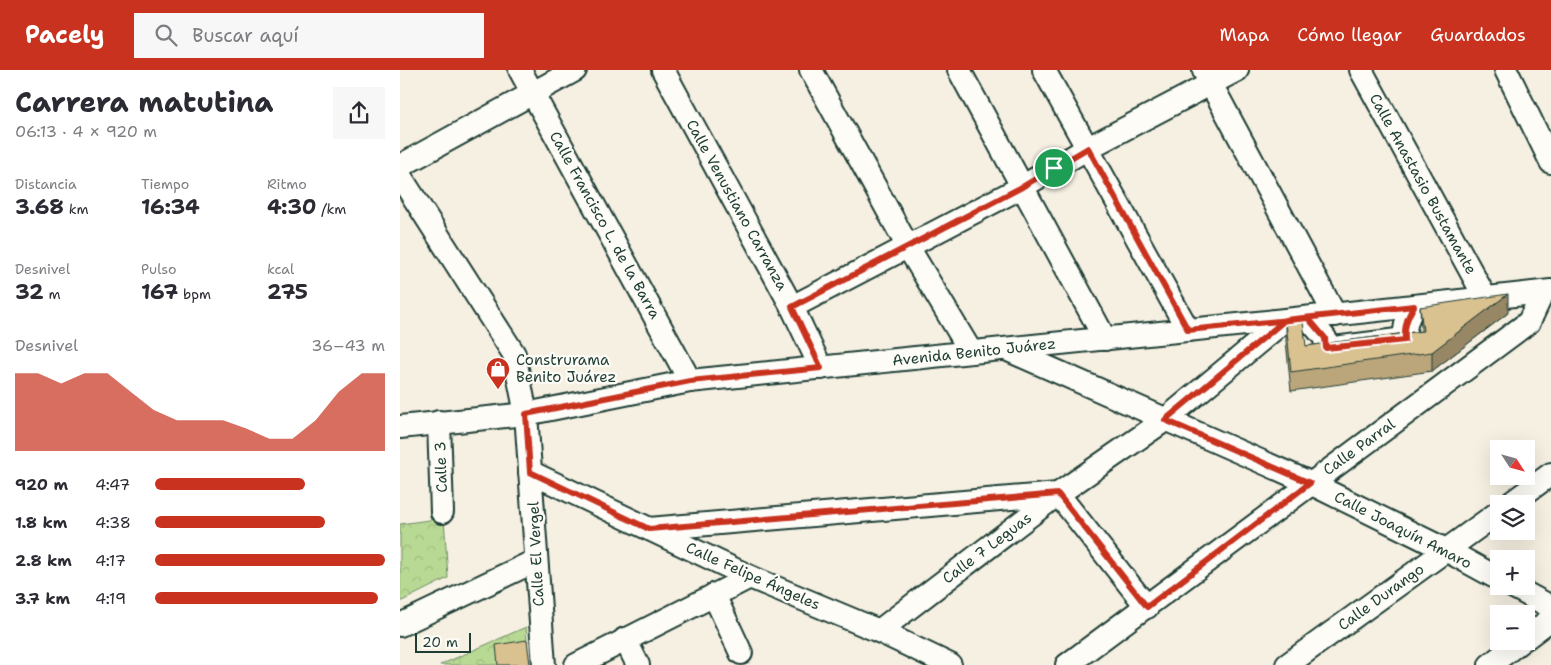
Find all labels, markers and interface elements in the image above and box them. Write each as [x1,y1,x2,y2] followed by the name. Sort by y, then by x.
[134,13,484,58] search box
[25,19,104,51] text: Pacely
[152,21,180,49] icon: search
[192,23,299,48] text: Buscar aquí
[1219,23,1269,47] text: Mapa
[1297,23,1402,47] text: Cómo llegar
[1430,23,1526,47] text: Guardados
[15,83,273,121] text: Carrera matutina
[333,87,385,139] button: share
[1365,90,1481,278] street label: Calle Anastasio Bustamante
[682,116,793,295] street label: Calle Venustiano Carranza
[15,121,157,142] text: 06:13 · 4 × 920 m
[545,128,665,323] street label: Calle Francisco L. de la Barra
[1033,147,1075,189] pin
[1040,154,1068,182] icon: arrive
[15,175,77,193] text: Distancia
[141,175,189,193] text: Tiempo
[267,175,307,193] text: Ritmo
[15,193,64,221] text: 3.68
[141,193,200,221] text: 16:34
[267,193,316,221] text: 4:30
[64,200,89,218] text: km
[316,200,346,218] text: /km
[15,260,70,278] text: Desnivel
[141,260,177,278] text: Pulso
[267,260,294,278] text: kcal
[15,278,44,306] text: 32
[141,278,178,306] text: 167
[267,278,308,306] text: 275
[44,285,61,303] text: m
[178,285,211,303] text: bpm
[891,333,1057,371] street label: Avenida Benito Juárez
[15,335,78,356] text: Desnivel
[311,335,385,356] text: 36–43 m
[516,350,616,387] place label: Construrama Benito Juárez
[485,356,511,390] shop icon: Construrama Benito Juárez
[1319,414,1399,480] street label: Calle Parral
[1490,440,1535,485] north arrow
[1490,440,1535,650] map controls
[430,441,452,493] street label: Calle 3
[15,474,68,495] text: 920 m
[95,474,130,495] text: 4:47
[1331,487,1475,573] street label: Calle Joaquín Amaro
[1490,495,1535,540] button: layers
[523,500,549,607] street label: Calle El Vergel
[938,508,1036,588] street label: Calle 7 Leguas
[15,512,67,533] text: 1.8 km
[95,512,131,533] text: 4:38
[683,536,824,615] street label: Calle Felipe Ángeles
[15,550,72,571] text: 2.8 km
[95,550,126,571] text: 4:17
[1490,550,1535,595] button: +
[1334,559,1428,635] street label: Calle Durango
[15,588,70,609] text: 3.7 km
[95,588,126,609] text: 4:19
[1490,605,1535,650] button: −
[415,630,471,653] scale bar
[422,633,458,651] text: 20 m

